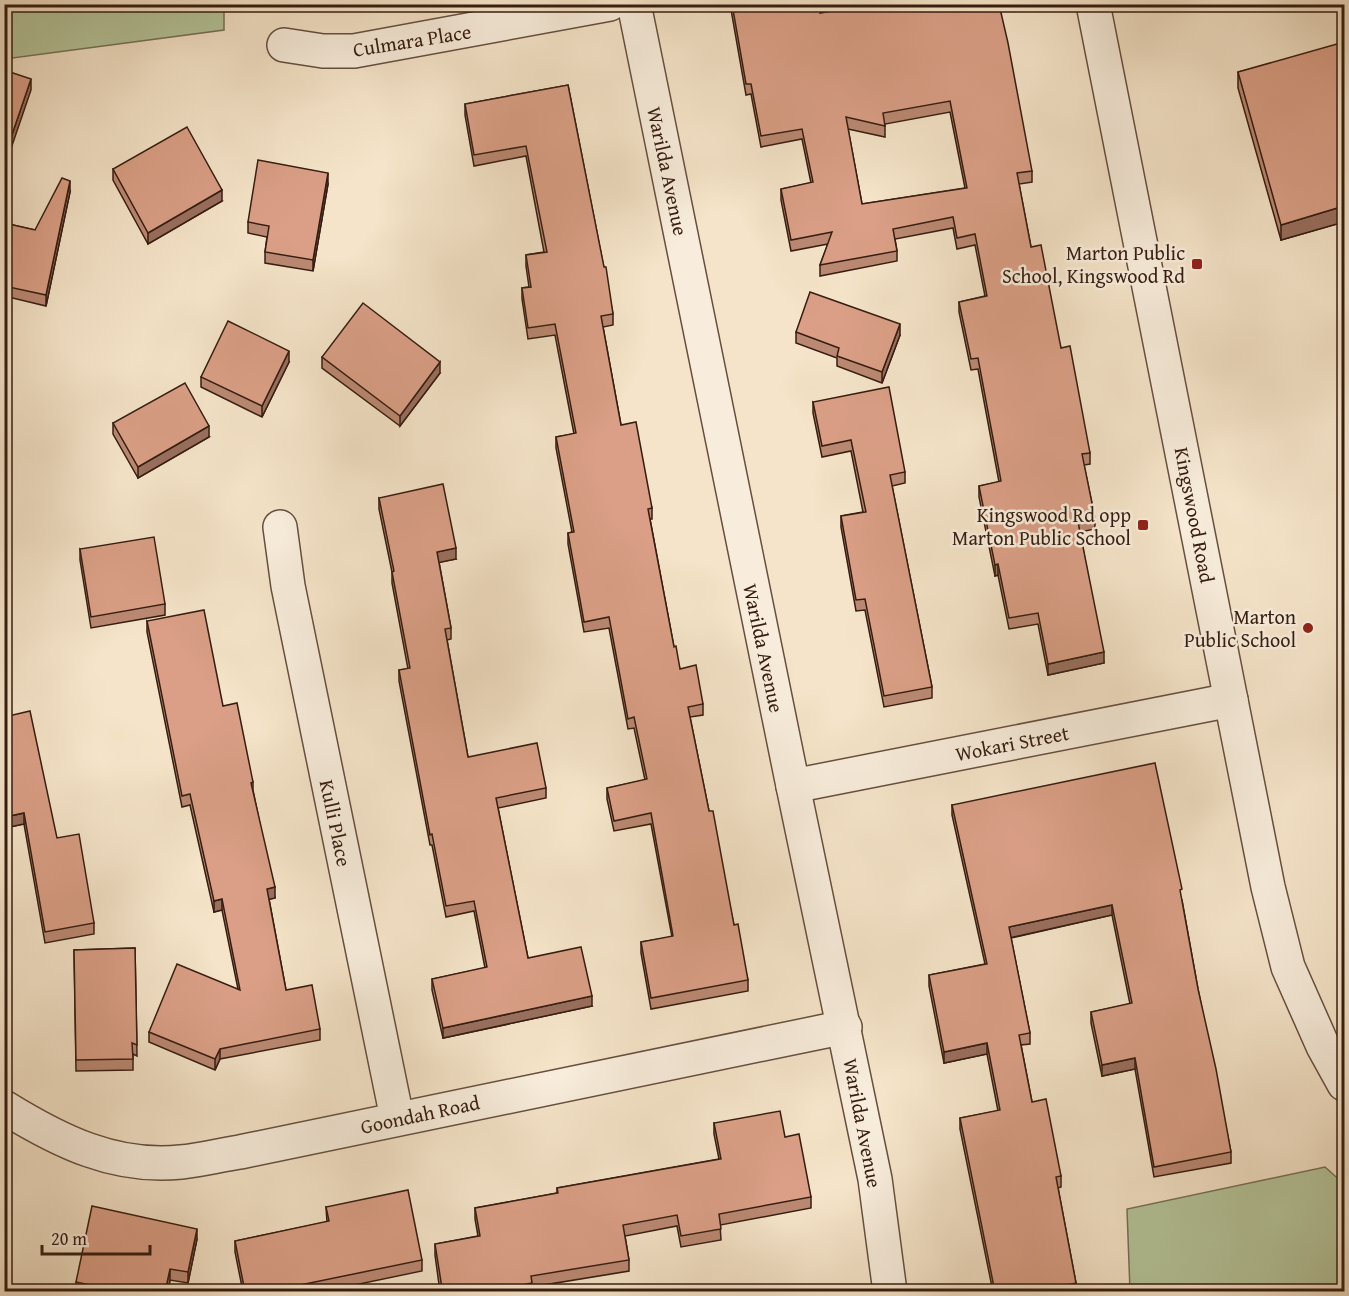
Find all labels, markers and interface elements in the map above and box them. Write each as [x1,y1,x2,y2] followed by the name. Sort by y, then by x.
[351,16,473,64] street label: Culmara Place
[640,104,696,238] street label: Warilda Avenue
[1002,238,1185,290] place label: Marton Public School, Kingswood Rd
[1190,257,1204,271] marker: Marton Public School, Kingswood Rd
[1168,445,1222,586] street label: Kingswood Road
[952,500,1131,552] place label: Kingswood Rd opp Marton Public School
[1136,518,1150,532] marker: Kingswood Rd opp Marton Public School
[736,581,792,715] street label: Warilda Avenue
[1184,602,1296,654] place label: Marton Public School
[1301,621,1315,635] marker: Marton Public School
[953,718,1071,768] street label: Wokari Street
[313,777,359,869] street label: Kulli Place
[836,1056,890,1190] street label: Warilda Avenue
[358,1087,483,1141] street label: Goondah Road
[42,1218,150,1256] scale bar
[51,1225,87,1252] text: 20 m

